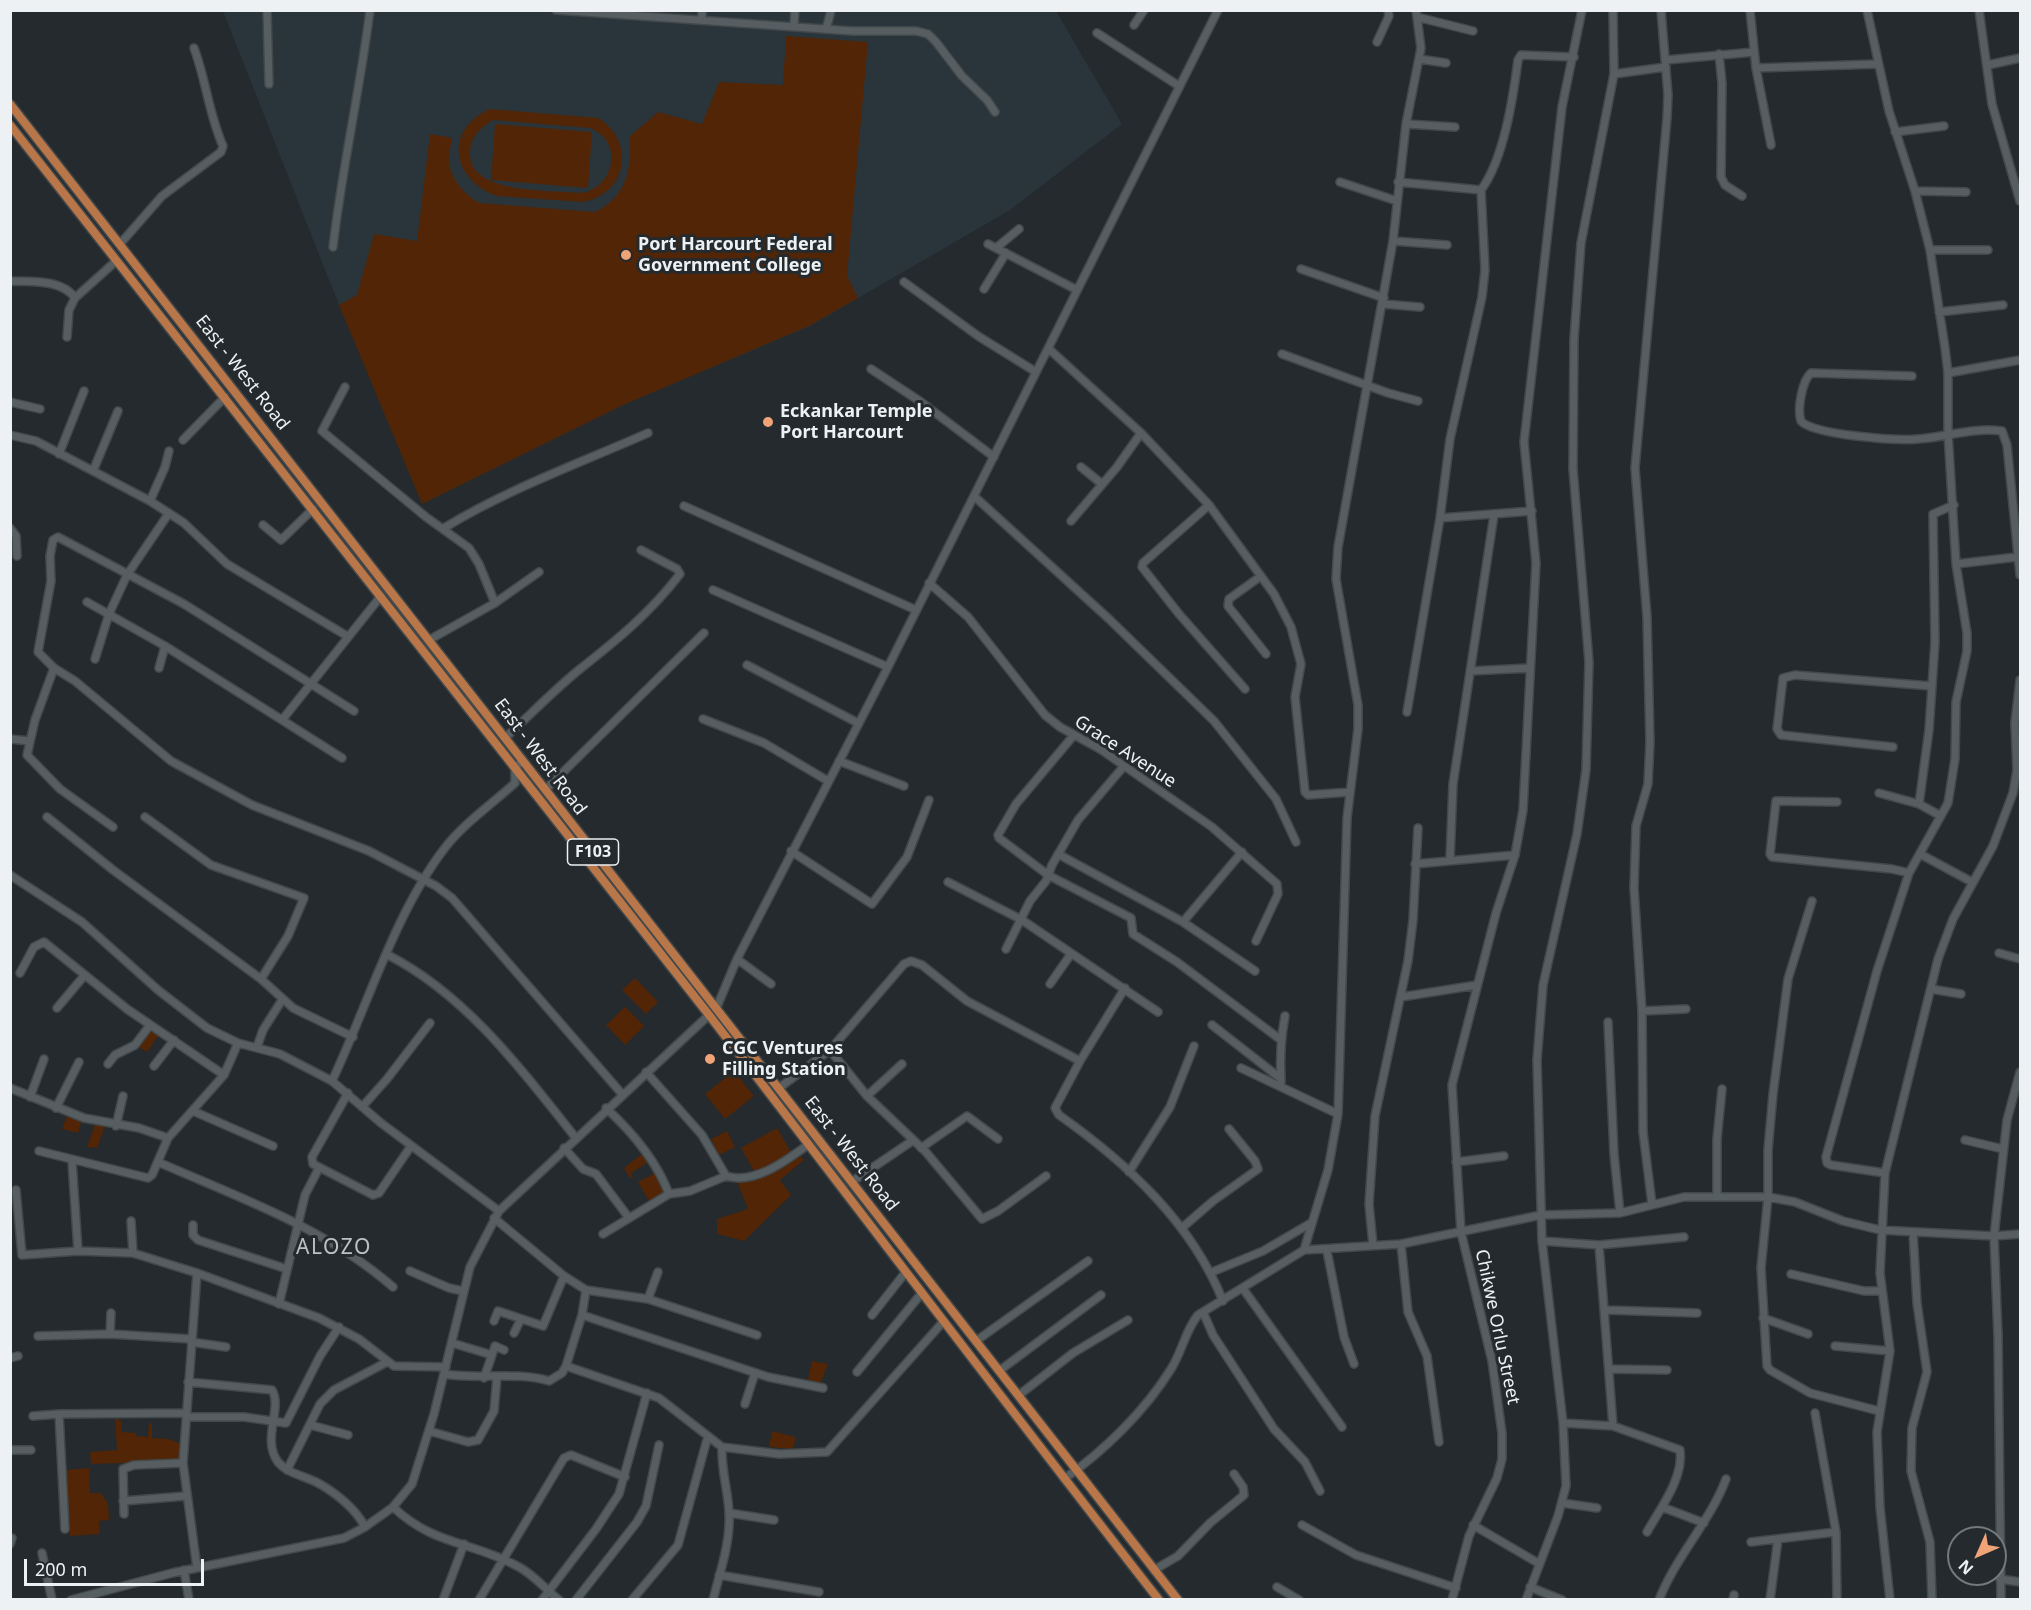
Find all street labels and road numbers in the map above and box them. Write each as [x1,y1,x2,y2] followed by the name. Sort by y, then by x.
[190,311,294,435] street label: East - West Road
[489,695,591,819] street label: East - West Road
[1070,711,1180,793] street label: Grace Avenue
[568,839,618,865] road number: F103
[799,1092,903,1216] street label: East - West Road
[1470,1248,1524,1406] street label: Chikwe Orlu Street

